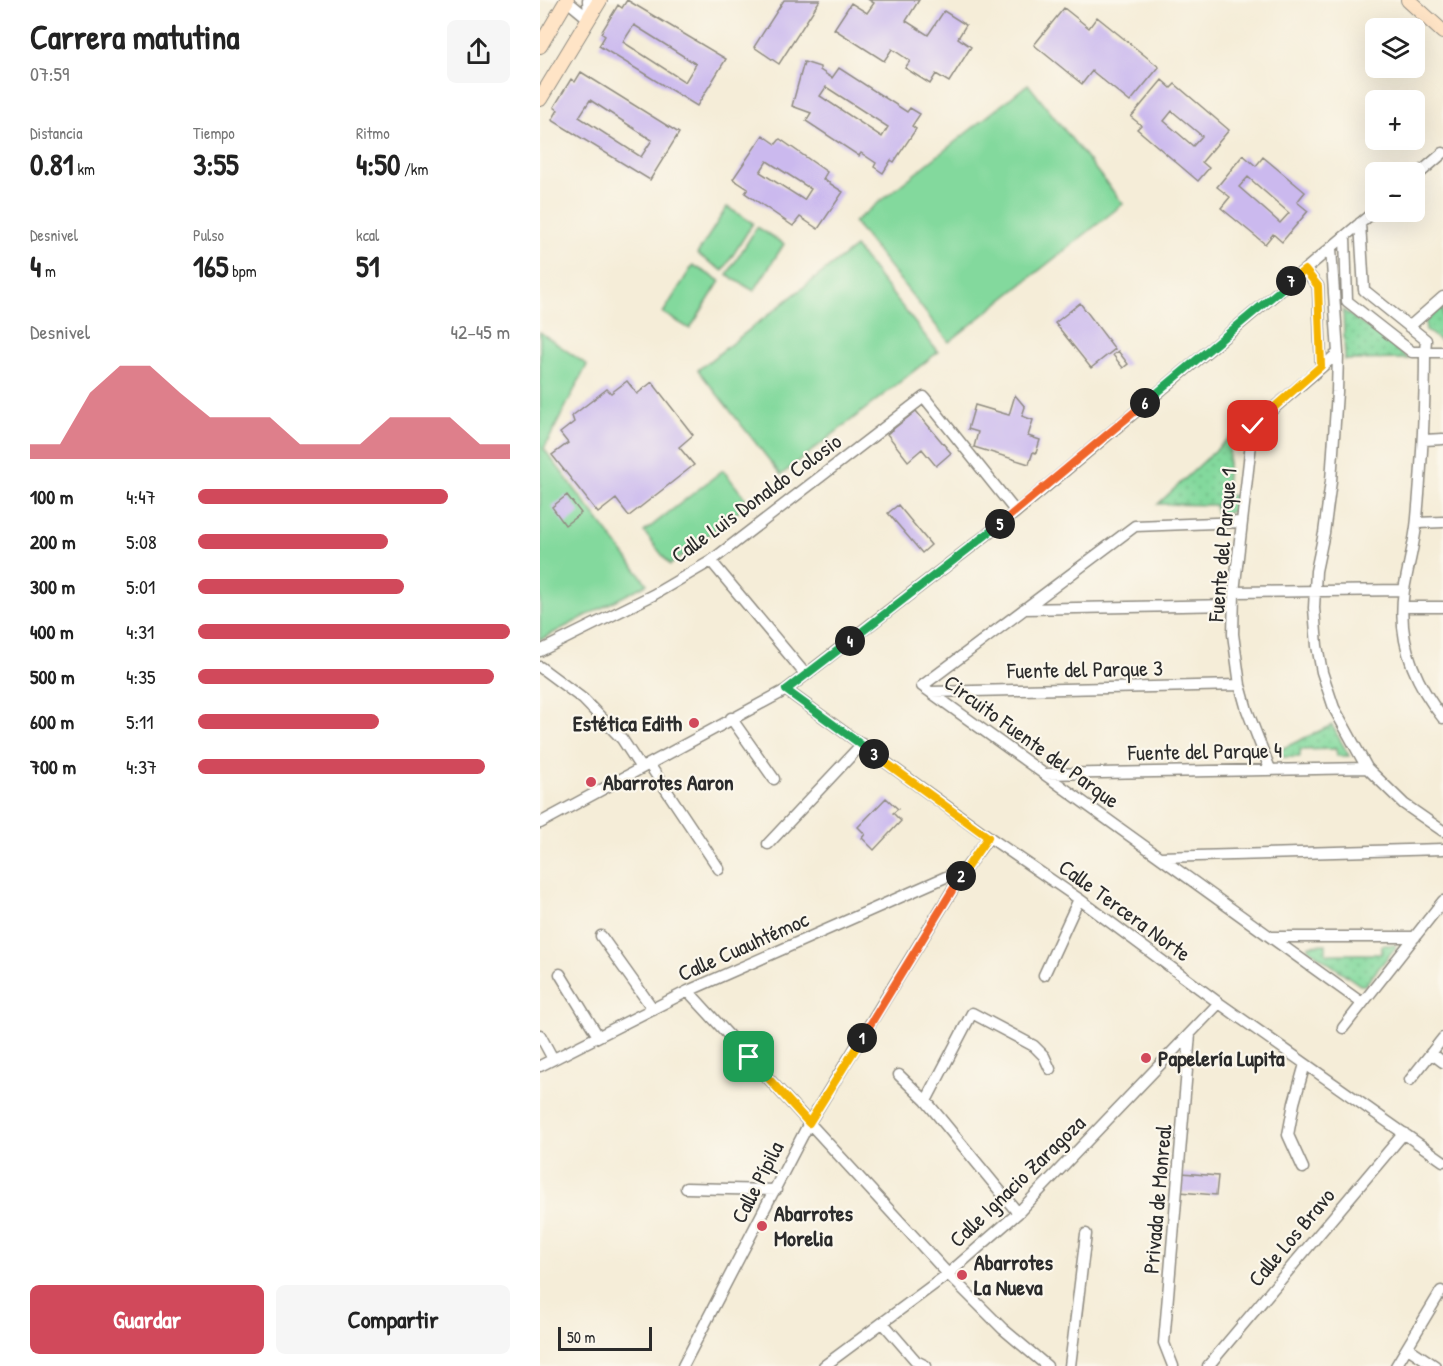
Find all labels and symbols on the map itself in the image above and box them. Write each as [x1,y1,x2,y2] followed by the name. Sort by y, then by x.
[1276,266,1306,296] pin: 7
[1130,388,1160,418] pin: 6
[1227,400,1278,451] pin
[665,426,847,570] street label: Calle Luis Donaldo Colosio
[1200,467,1244,624] street label: Fuente del Parque 1
[985,509,1015,539] pin: 5
[835,626,865,656] pin: 4
[1006,653,1163,685] street label: Fuente del Parque 3
[938,667,1126,815] street label: Circuito Fuente del Parque
[573,708,683,738] place label: Estética Edith
[687,716,701,730] marker: Estética Edith
[1127,735,1282,767] street label: Fuente del Parque 4
[859,739,889,769] pin: 3
[603,767,734,797] place label: Abarrotes Aaron
[584,775,598,789] marker: Abarrotes Aaron
[1053,852,1197,968] street label: Calle Tercera Norte
[946,861,976,891] pin: 2
[673,904,814,988] street label: Calle Cuauhtémoc
[847,1023,877,1053] pin: 1
[723,1031,774,1082] pin
[1158,1043,1285,1074] place label: Papelería Lupita
[1139,1051,1153,1065] marker: Papelería Lupita
[942,1108,1092,1254] street label: Calle Ignacio Zaragoza
[1136,1123,1178,1275] street label: Privada de Monreal
[724,1136,791,1228] street label: Calle Pípila
[1241,1181,1341,1293] street label: Calle Los Bravo
[774,1198,854,1253] place label: Abarrotes Morelia
[755,1219,769,1233] marker: Abarrotes Morelia
[974,1247,1054,1302] place label: Abarrotes La Nueva
[955,1268,969,1282] marker: Abarrotes La Nueva
[558,1324,652,1352] scale bar

